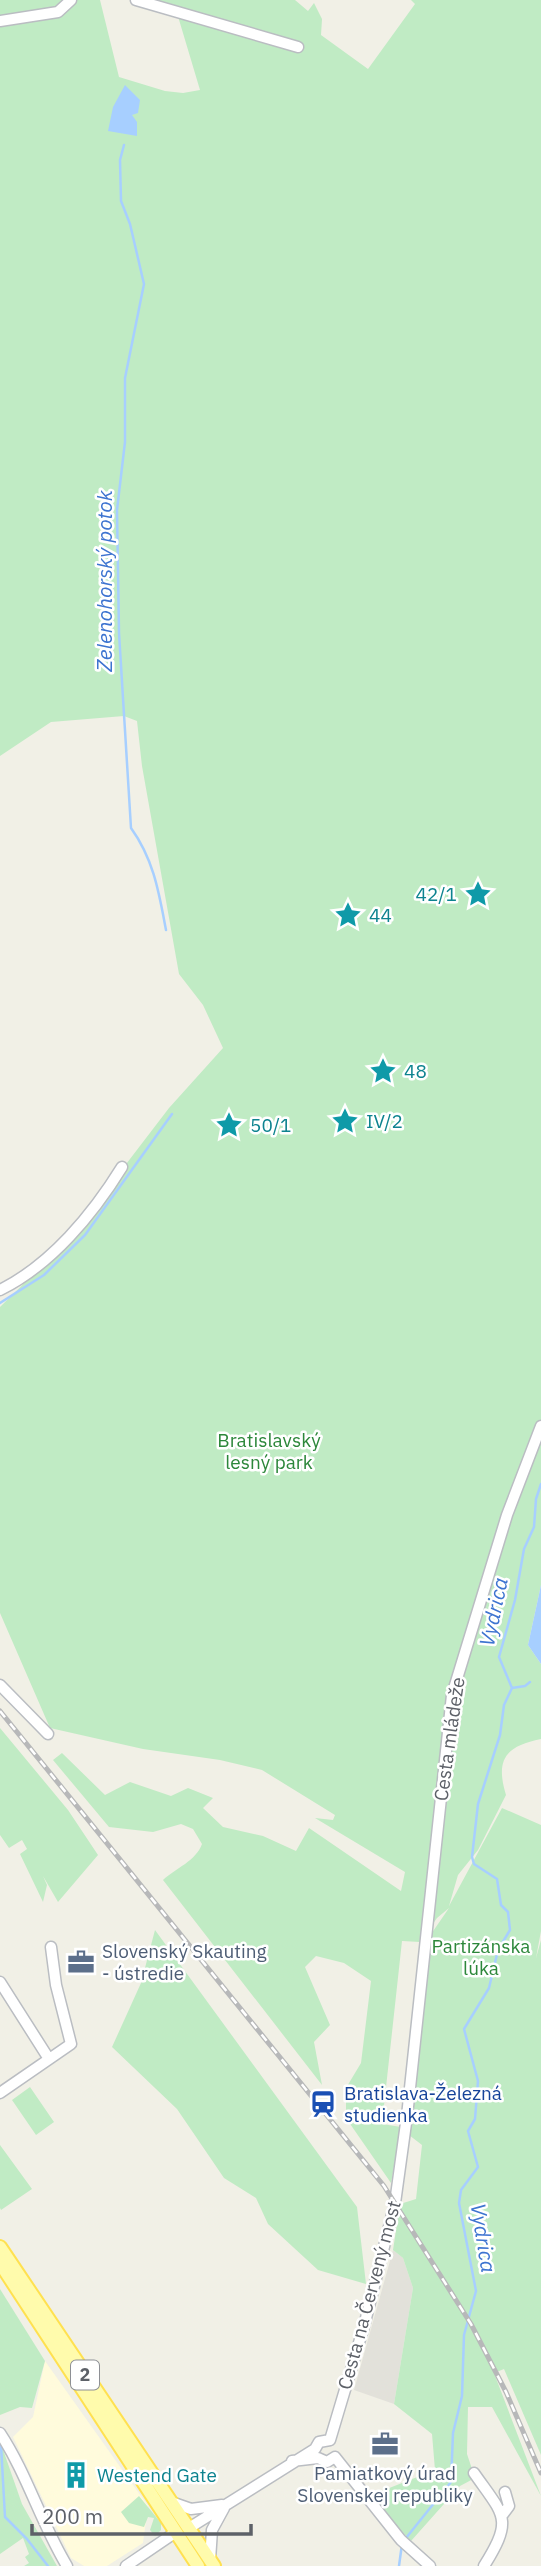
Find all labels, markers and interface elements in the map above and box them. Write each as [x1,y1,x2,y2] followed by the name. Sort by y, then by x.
[90,489,118,673] water label: Zelenohorský potok
[463,879,493,909] place icon: 42/1
[416,882,457,906] place label: 42/1
[333,900,363,930] place icon: 44
[369,903,392,927] place label: 44
[368,1056,398,1086] place icon: 48
[404,1059,427,1083] place label: 48
[330,1106,360,1136] place icon: IV/2
[366,1109,403,1133] place label: IV/2
[214,1110,244,1140] place icon: 50/1
[250,1113,291,1137] place label: 50/1
[217,1428,321,1474] park label: Bratislavský lesný park
[472,1575,514,1649] water label: Vydrica
[428,1675,470,1803] street label: Cesta mládeže
[431,1934,531,1980] park label: Partizánska lúka
[102,1939,266,1985] place label: Slovenský Skauting - ústredie
[66,1947,96,1977] office icon: Slovenský Skauting - ústredie
[344,2081,502,2127] place label: Bratislava-Železná studienka
[308,2089,338,2119] station icon: Bratislava-Železná studienka
[332,2198,406,2392] street label: Cesta na Červený most
[465,2201,503,2275] water label: Vydrica
[71,2360,99,2390] road number: 2
[370,2429,400,2459] office icon: Pamiatkový úrad Slovenskej republiky
[61,2460,91,2490] building icon: Westend Gate
[297,2461,473,2507] place label: Pamiatkový úrad Slovenskej republiky
[97,2463,217,2487] place label: Westend Gate
[32,2492,250,2536] scale bar
[42,2502,103,2530] text: 200 m

